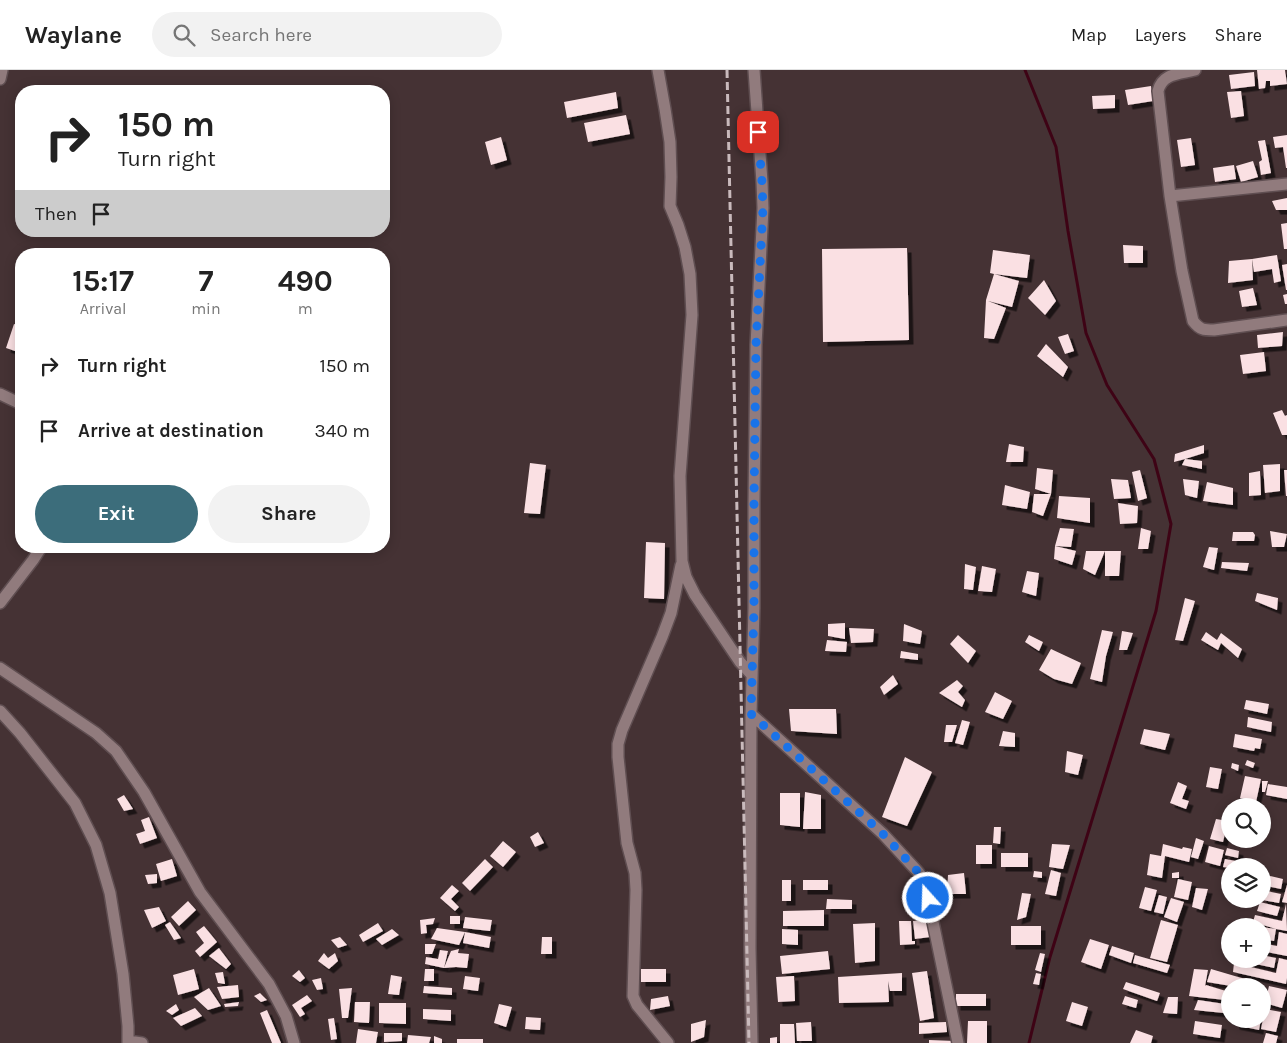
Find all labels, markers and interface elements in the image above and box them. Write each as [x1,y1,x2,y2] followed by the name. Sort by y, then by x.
[152,12,502,57] search box
[25,21,122,49] text: Waylane
[170,21,198,49] icon: search
[210,24,312,46] text: Search here
[1071,24,1107,46] text: Map
[1135,24,1187,46] text: Layers
[1215,24,1262,46] text: Share
[118,104,215,145] text: 150 m
[35,105,100,170] icon: right
[737,111,779,153] pin
[744,118,772,146] icon: arrive
[118,146,216,172] text: Turn right
[87,200,115,228] icon: arrive
[35,203,77,225] text: Then
[72,263,134,299] text: 15:17
[198,263,213,299] text: 7
[278,263,333,299] text: 490
[80,299,127,318] text: Arrival
[191,299,221,318] text: min
[298,299,313,318] text: m
[35,352,63,380] icon: right
[78,355,167,377] text: Turn right
[319,355,370,377] text: 150 m
[35,417,63,445] icon: arrive
[78,420,264,442] text: Arrive at destination
[315,420,370,442] text: 340 m
[35,485,198,543] button: Exit
[208,485,370,543] button: Share
[1221,798,1271,1028] map controls
[1221,798,1271,848] button: search
[1221,858,1271,908] button: layers
[901,871,953,923] position arrow
[1221,918,1271,968] button: +
[1221,978,1271,1028] button: −

